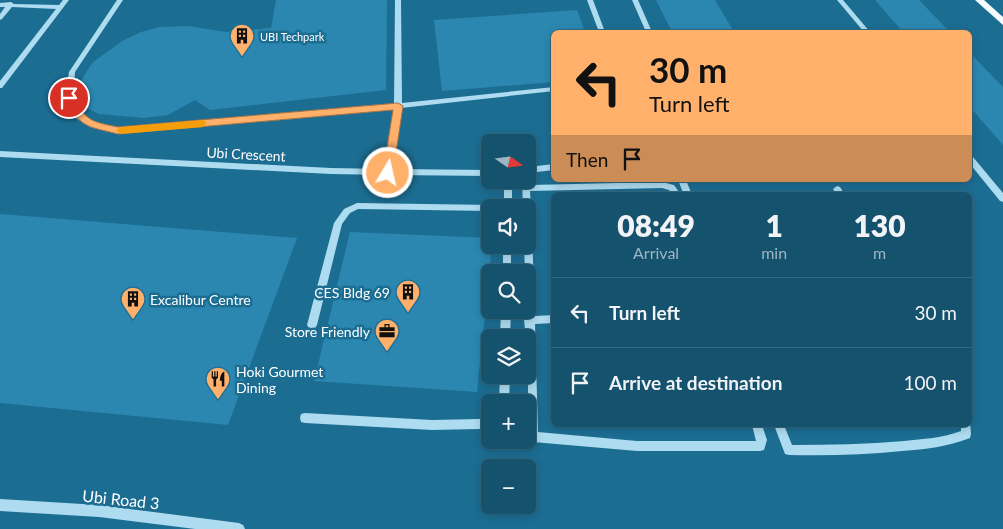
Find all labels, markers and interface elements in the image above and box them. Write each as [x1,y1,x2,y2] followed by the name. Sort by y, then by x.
[229,23,255,57] building icon: UBI Techpark
[260,30,325,43] place label: UBI Techpark
[649,48,727,90] text: 30 m
[566,50,631,115] icon: left
[48,77,90,119] pin
[55,84,83,112] icon: arrive
[649,90,730,117] text: Turn left
[481,134,536,189] north arrow
[481,134,536,514] map controls
[206,143,286,165] street label: Ubi Crescent
[618,145,646,173] icon: arrive
[361,146,413,198] position arrow
[566,148,608,171] text: Then
[481,199,536,254] button: sound
[617,207,695,243] text: 08:49
[765,207,783,243] text: 1
[853,207,906,243] text: 130
[633,243,679,262] text: Arrival
[761,243,787,262] text: min
[873,243,886,262] text: m
[481,264,536,319] button: search
[395,279,421,313] building icon: CES Bldg 69
[314,284,390,301] place label: CES Bldg 69
[120,286,146,320] building icon: Excalibur Centre
[150,291,251,308] place label: Excalibur Centre
[566,299,594,327] icon: left
[609,301,680,324] text: Turn left
[914,301,957,324] text: 30 m
[374,318,400,352] office icon: Store Friendly
[285,323,371,340] place label: Store Friendly
[481,329,536,384] button: layers
[236,363,323,396] place label: Hoki Gourmet Dining
[205,366,231,400] restaurant icon: Hoki Gourmet Dining
[566,369,594,397] icon: arrive
[609,371,782,394] text: Arrive at destination
[903,371,957,394] text: 100 m
[481,394,536,449] button: +
[481,459,536,514] button: −
[82,486,160,512] street label: Ubi Road 3

